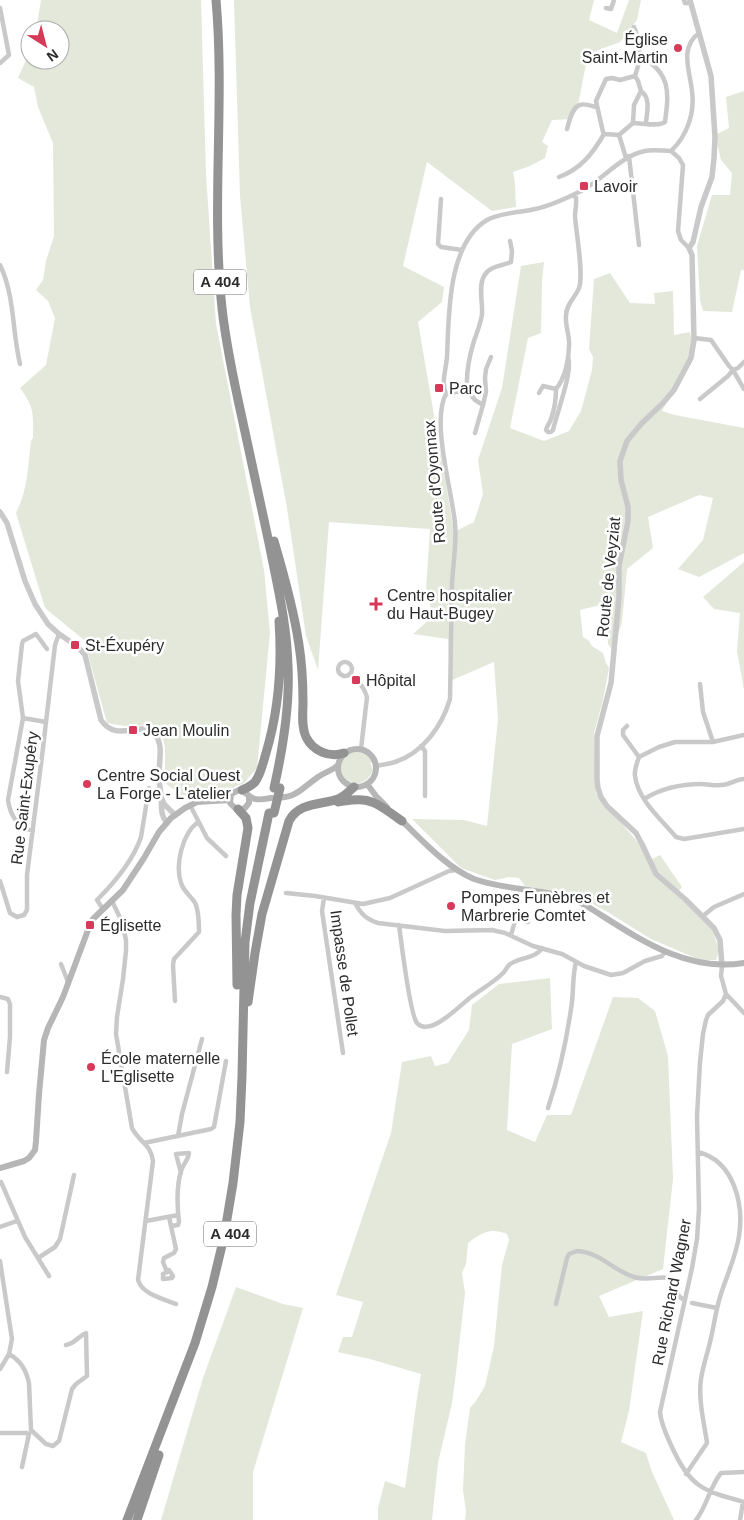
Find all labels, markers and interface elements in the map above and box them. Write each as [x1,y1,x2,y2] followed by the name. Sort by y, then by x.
[20,20,70,70] north arrow
[582,30,668,66] place label: Église Saint-Martin
[672,42,684,54] marker: Église Saint-Martin
[44,46,61,65] text: N
[594,178,638,195] place label: Lavoir
[578,180,590,192] marker: Lavoir
[194,270,246,294] road number: A 404
[449,380,482,397] place label: Parc
[433,382,445,394] marker: Parc
[421,420,448,544] street label: Route d'Oyonnax
[594,515,623,638] street label: Route de Veyziat
[387,587,513,622] place label: Centre hospitalier du Haut-Bugey
[369,597,383,611] marker: Centre hospitalier du Haut-Bugey
[85,636,164,654] place label: St-Éxupéry
[69,639,81,651] marker: St-Éxupéry
[366,672,416,689] place label: Hôpital
[350,674,362,686] marker: Hôpital
[143,722,229,739] place label: Jean Moulin
[127,724,139,736] marker: Jean Moulin
[8,730,41,866] street label: Rue Saint-Exupéry
[97,767,241,802] place label: Centre Social Ouest La Forge - L'atelier
[81,778,93,790] marker: Centre Social Ouest La Forge - L'atelier
[461,889,610,924] place label: Pompes Funèbres et Marbrerie Comtet
[445,900,457,912] marker: Pompes Funèbres et Marbrerie Comtet
[327,909,362,1038] street label: Impasse de Pollet
[100,916,161,934] place label: Églisette
[84,919,96,931] marker: Églisette
[101,1049,220,1085] place label: École maternelle L'Eglisette
[85,1061,97,1073] marker: École maternelle L'Eglisette
[649,1217,694,1367] street label: Rue Richard Wagner
[204,1222,256,1246] road number: A 404

